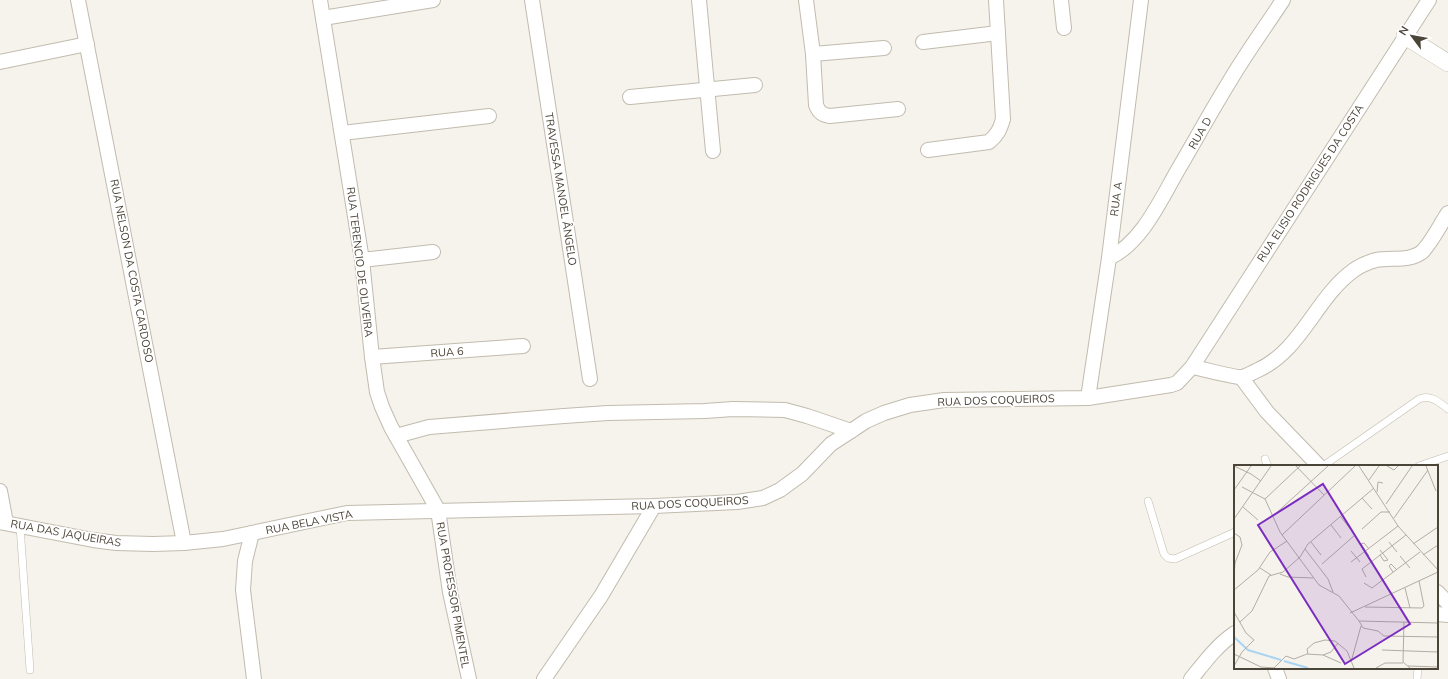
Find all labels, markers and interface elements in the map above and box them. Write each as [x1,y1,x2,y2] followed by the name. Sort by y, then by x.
[1392,16,1432,56] north arrow
[1395,23,1412,38] text: N
[1254,102,1366,264] street label: RUA ELISIO RODRIGUES DA COSTA
[542,111,580,267] street label: TRAVESSA MANOEL ÂNGELO
[1185,114,1215,152] street label: RUA D
[107,178,157,364] street label: RUA NELSON DA COSTA CARDOSO
[1107,181,1125,217] street label: RUA A
[344,186,376,338] street label: RUA TERENCIO DE OLIVEIRA
[430,344,464,360] street label: RUA 6
[937,391,1055,409] street label: RUA DOS COQUEIROS
[1234,465,1438,669] inset map
[631,493,749,513] street label: RUA DOS COQUEIROS
[264,507,354,537] street label: RUA BELA VISTA
[10,516,123,550] street label: RUA DAS JAQUEIRAS
[433,521,473,669] street label: RUA PROFESSOR PIMENTEL

